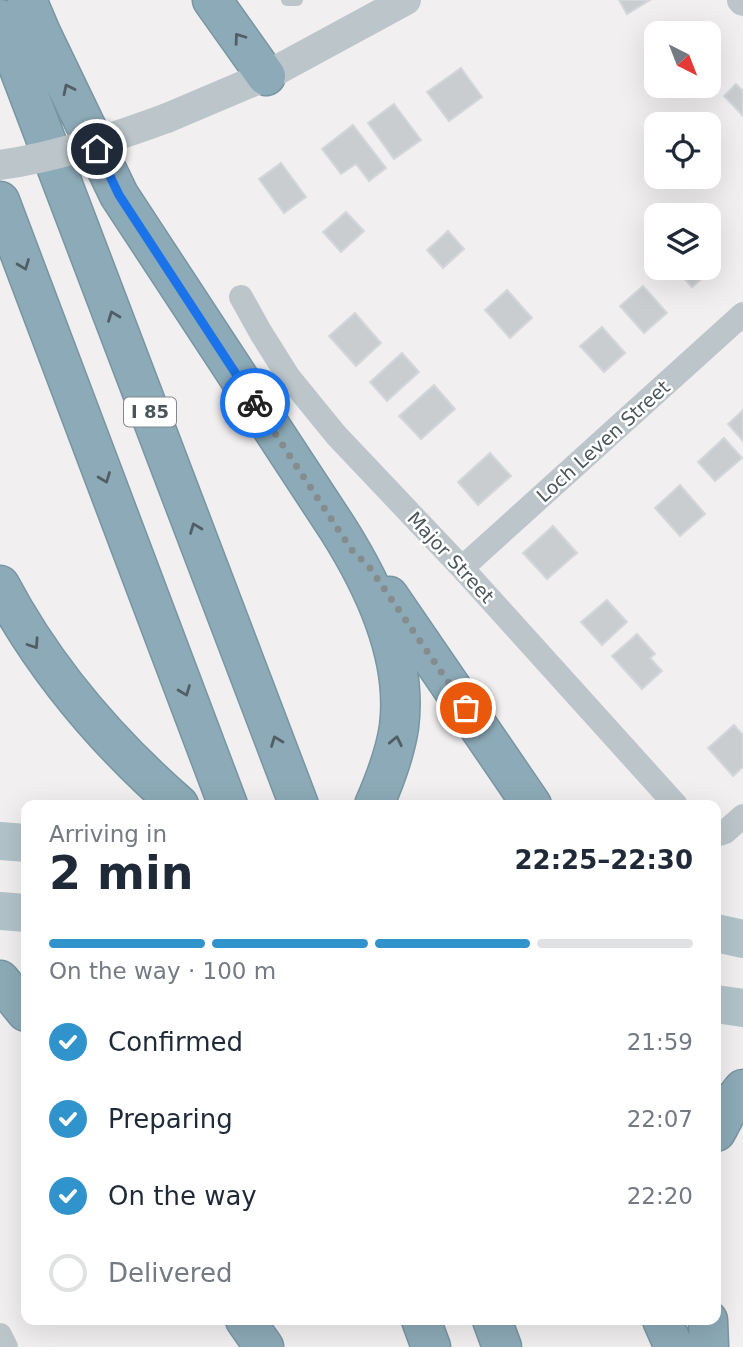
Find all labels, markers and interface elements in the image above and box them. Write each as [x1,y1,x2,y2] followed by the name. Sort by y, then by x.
[644,21,721,98] north arrow
[644,21,721,280] map controls
[235,33,248,46] one-way arrow
[62,84,76,96] one-way arrow
[644,112,721,189] button: locate
[67,119,127,179] pin
[78,130,116,168] icon: home
[644,203,721,280] button: layers
[16,259,30,271] one-way arrow
[108,310,122,322] one-way arrow
[220,368,290,438] courier
[532,376,674,506] street label: Loch Leven Street
[236,384,274,422] icon: bike
[124,398,176,426] road number: I 85
[97,471,111,483] one-way arrow
[403,507,499,607] street label: Major Street
[189,523,203,535] one-way arrow
[26,636,39,649] one-way arrow
[436,678,496,738] pin
[177,684,191,696] one-way arrow
[447,689,485,727] icon: bag
[388,735,403,747] one-way arrow
[270,736,284,748] one-way arrow
[49,821,167,847] text: Arriving in
[514,845,693,875] text: 22:25–22:30
[49,846,193,900] text: 2 min
[49,958,276,984] text: On the way · 100 m
[49,1023,87,1061] icon: check
[108,1027,243,1057] text: Confirmed
[627,1029,693,1055] text: 21:59
[49,1100,87,1138] icon: check
[108,1104,233,1134] text: Preparing
[627,1106,693,1132] text: 22:07
[49,1177,87,1215] icon: check
[108,1181,257,1211] text: On the way
[627,1183,693,1209] text: 22:20
[108,1258,232,1288] text: Delivered

